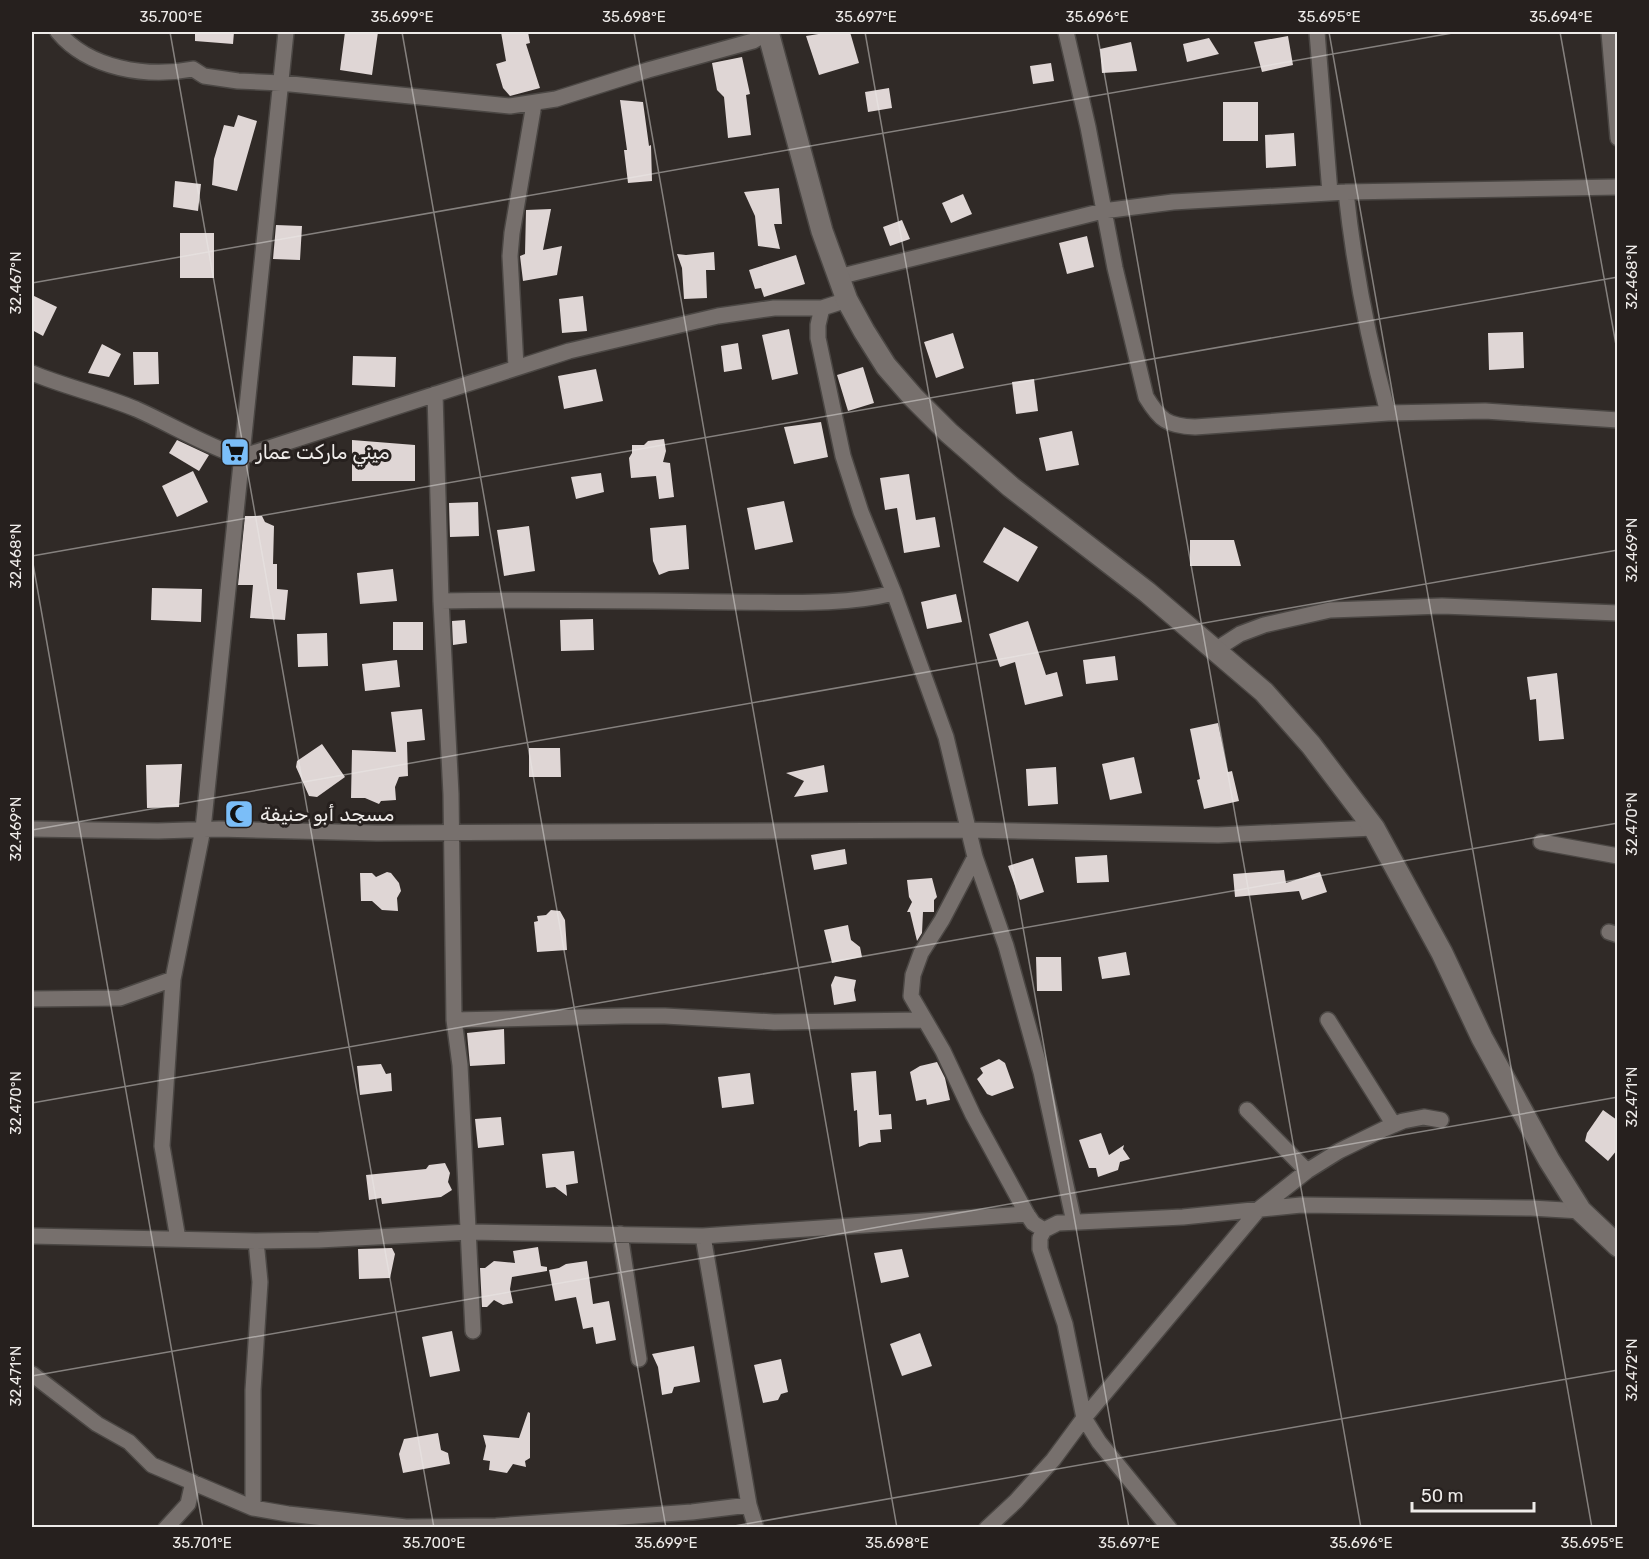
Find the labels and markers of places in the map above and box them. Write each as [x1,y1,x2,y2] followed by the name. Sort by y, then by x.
[219,436,251,468] supermarket icon: ميني ماركت عمار
[255,440,390,467] place label: ميني ماركت عمار
[223,798,255,830] mosque icon: مسجد أبو حنيفة
[260,802,394,826] place label: مسجد أبو حنيفة

